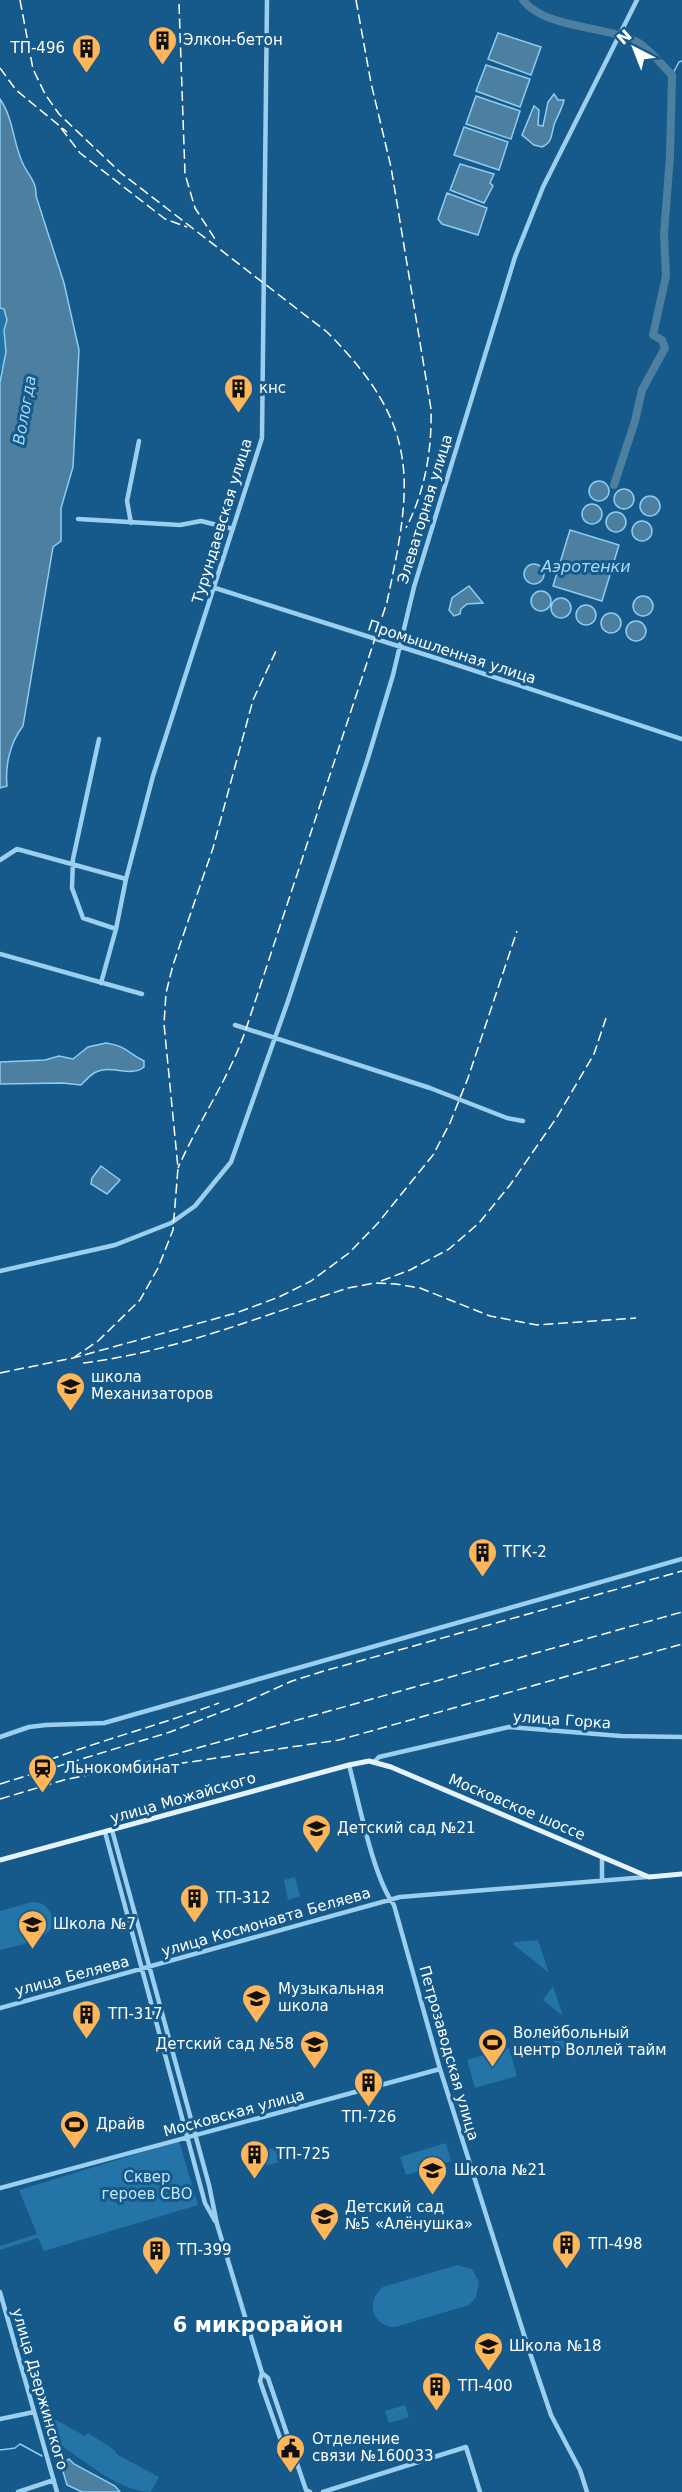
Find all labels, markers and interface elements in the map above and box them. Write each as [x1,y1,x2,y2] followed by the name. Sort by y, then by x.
[604,18,664,78] north arrow
[146,24,178,66] building icon: Элкон-бетон
[613,26,636,49] text: N
[183,31,283,49] place label: Элкон-бетон
[70,32,102,74] building icon: ТП-496
[10,39,65,57] place label: ТП-496
[222,372,254,414] building icon: кнс
[9,374,40,446] water label: Вологда
[259,379,286,397] place label: кнс
[394,432,456,586] street label: Элеваторная улица
[188,436,256,607] street label: Турундаевская улица
[540,557,631,576] water label: Аэротенки
[366,616,538,688] street label: Промышленная улица
[91,1368,213,1403] place label: школа Механизаторов
[54,1370,86,1412] school or university icon: школа Механизаторов
[466,1536,498,1578] building icon: ТГК-2
[502,1543,547,1561] place label: ТГК-2
[512,1708,612,1732] street label: улица Горка
[27,1752,59,1794] station icon: Льнокомбинат
[64,1759,180,1777] place label: Льнокомбинат
[108,1769,258,1827] street label: улица Можайского
[446,1770,588,1844] street label: Московское шоссе
[300,1812,332,1854] school or university icon: Детский сад №21
[337,1819,476,1837] place label: Детский сад №21
[179,1882,211,1924] building icon: ТП-312
[159,1883,373,1961] street label: улица Космонавта Беляева
[215,1889,271,1907] place label: ТП-312
[16,1908,48,1950] school or university icon: Школа №7
[53,1915,136,1933] place label: Школа №7
[13,1952,131,2000] street label: улица Беляева
[415,1963,483,2143] street label: Петрозаводская улица
[278,1980,384,2015] place label: Музыкальная школа
[241,1982,273,2024] school or university icon: Музыкальная школа
[71,1998,103,2040] building icon: ТП-317
[107,2005,163,2023] place label: ТП-317
[513,2024,667,2059] place label: Волейбольный центр Воллей тайм
[476,2026,508,2068] sports icon: Волейбольный центр Воллей тайм
[299,2028,331,2070] school or university icon: Детский сад №58
[155,2035,294,2053] place label: Детский сад №58
[353,2066,385,2108] building icon: ТП-726
[161,2085,307,2141] street label: Московская улица
[59,2108,91,2150] sports icon: Драйв
[341,2108,396,2126] place label: ТП-726
[96,2115,145,2133] place label: Драйв
[239,2138,271,2180] building icon: ТП-725
[275,2145,331,2163] place label: ТП-725
[417,2154,449,2196] school or university icon: Школа №21
[454,2161,547,2179] place label: Школа №21
[101,2168,193,2203] park label: Сквер героев СВО
[345,2198,473,2233] place label: Детский сад №5 «Алёнушка»
[308,2200,340,2242] school or university icon: Детский сад №5 «Алёнушка»
[551,2228,583,2270] building icon: ТП-498
[140,2234,172,2276] building icon: ТП-399
[587,2235,643,2253] place label: ТП-498
[176,2241,232,2259] place label: ТП-399
[8,2306,72,2472] street label: улица Дзержинского
[173,2313,343,2337] district label: 6 микрорайон
[472,2330,504,2372] school or university icon: Школа №18
[509,2337,602,2355] place label: Школа №18
[421,2370,453,2412] building icon: ТП-400
[457,2377,513,2395] place label: ТП-400
[312,2430,433,2465] place label: Отделение связи №160033
[275,2432,307,2474] public building icon: Отделение связи №160033

